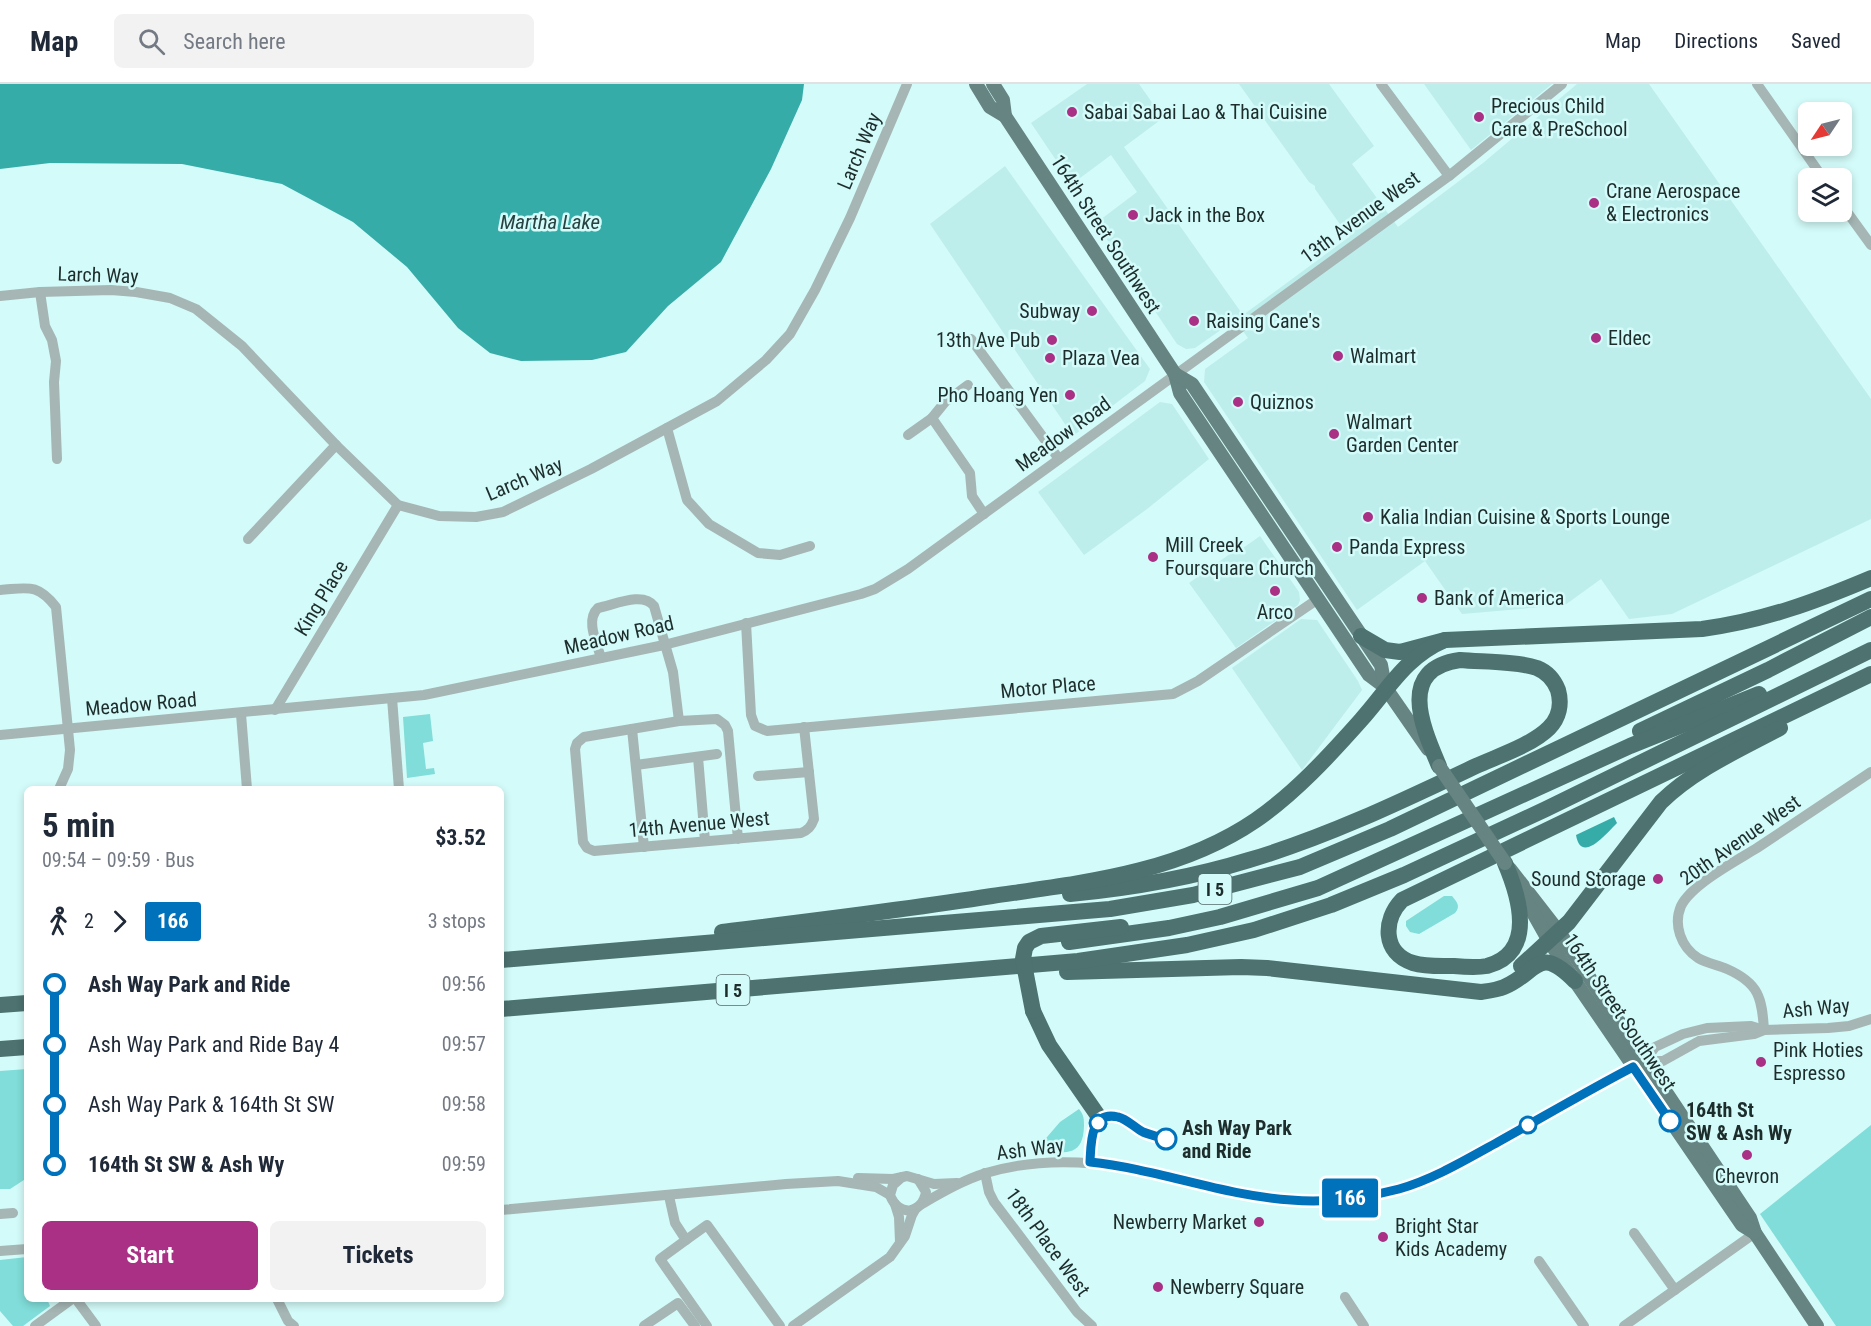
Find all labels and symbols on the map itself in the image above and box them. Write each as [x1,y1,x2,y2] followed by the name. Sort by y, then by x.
[1491,94,1628,141] place label: Precious Child Care & PreSchool
[1084,100,1327,124] place label: Sabai Sabai Lao & Thai Cuisine
[1798,102,1852,156] north arrow
[1065,105,1079,119] marker: Sabai Sabai Lao & Thai Cuisine
[832,109,886,193] street label: Larch Way
[1472,110,1486,124] marker: Precious Child Care & PreSchool
[1046,150,1166,318] street label: 164th Street Southwest
[1296,166,1424,268] street label: 13th Avenue West
[1606,179,1740,226] place label: Crane Aerospace & Electronics
[1587,196,1601,210] marker: Crane Aerospace & Electronics
[1145,203,1265,227] place label: Jack in the Box
[1126,208,1140,222] marker: Jack in the Box
[500,210,600,234] water label: Martha Lake
[57,262,139,288] street label: Larch Way
[1019,299,1080,323] place label: Subway
[1085,304,1099,318] marker: Subway
[1206,309,1320,333] place label: Raising Cane's
[1187,314,1201,328] marker: Raising Cane's
[1608,326,1651,350] place label: Eldec
[936,328,1040,352] place label: 13th Ave Pub
[1589,331,1603,345] marker: Eldec
[1045,333,1059,347] marker: 13th Ave Pub
[1350,344,1416,368] place label: Walmart
[1062,346,1140,370] place label: Plaza Vea
[1331,349,1345,363] marker: Walmart
[1043,351,1057,365] marker: Plaza Vea
[938,383,1058,407] place label: Pho Hoang Yen
[1063,388,1077,402] marker: Pho Hoang Yen
[1250,390,1314,414] place label: Quiznos
[1011,391,1115,477] street label: Meadow Road
[1231,395,1245,409] marker: Quiznos
[1346,410,1459,457] place label: Walmart Garden Center
[1327,427,1341,441] marker: Walmart Garden Center
[482,452,566,506] street label: Larch Way
[1380,505,1670,529] place label: Kalia Indian Cuisine & Sports Lounge
[1361,510,1375,524] marker: Kalia Indian Cuisine & Sports Lounge
[1165,533,1314,580] place label: Mill Creek Foursquare Church
[1349,535,1465,559] place label: Panda Express
[1330,540,1344,554] marker: Panda Express
[1146,550,1160,564] marker: Mill Creek Foursquare Church
[289,556,353,640] street label: King Place
[1268,584,1282,598] marker: Arco
[1434,586,1564,610] place label: Bank of America
[1415,591,1429,605] marker: Bank of America
[1257,600,1293,624] place label: Arco
[562,611,676,659] street label: Meadow Road
[999,671,1097,703] street label: Motor Place
[84,687,198,721] street label: Meadow Road
[1675,790,1805,890] street label: 20th Avenue West
[628,806,771,842] street label: 14th Avenue West
[1531,867,1646,891] place label: Sound Storage
[1651,872,1665,886] marker: Sound Storage
[1198,874,1232,904] road number: I 5
[1559,929,1682,1095] street label: 164th Street Southwest
[716,975,750,1005] road number: I 5
[1781,993,1851,1023] street label: Ash Way
[1773,1038,1863,1085] place label: Pink Hoties Espresso
[1754,1055,1768,1069] marker: Pink Hoties Espresso
[1686,1098,1792,1145] place label: 164th St SW & Ash Wy
[1659,1110,1681,1132] marker: 164th St SW & Ash Wy
[1089,1114,1107,1132] unlabelled marker
[1182,1116,1292,1163] place label: Ash Way Park and Ride
[1519,1116,1537,1134] unlabelled marker
[1155,1128,1177,1150] marker: Ash Way Park and Ride
[995,1133,1065,1165] street label: Ash Way
[1740,1148,1754,1162] marker: Chevron
[1715,1164,1779,1188] place label: Chevron
[1316,1178,1384,1218] line badge: 166
[1001,1183,1095,1301] street label: 18th Place West
[1113,1210,1247,1234] place label: Newberry Market
[1395,1214,1507,1261] place label: Bright Star Kids Academy
[1252,1215,1266,1229] marker: Newberry Market
[1376,1230,1390,1244] marker: Bright Star Kids Academy
[1170,1275,1304,1299] place label: Newberry Square
[1151,1280,1165,1294] marker: Newberry Square

